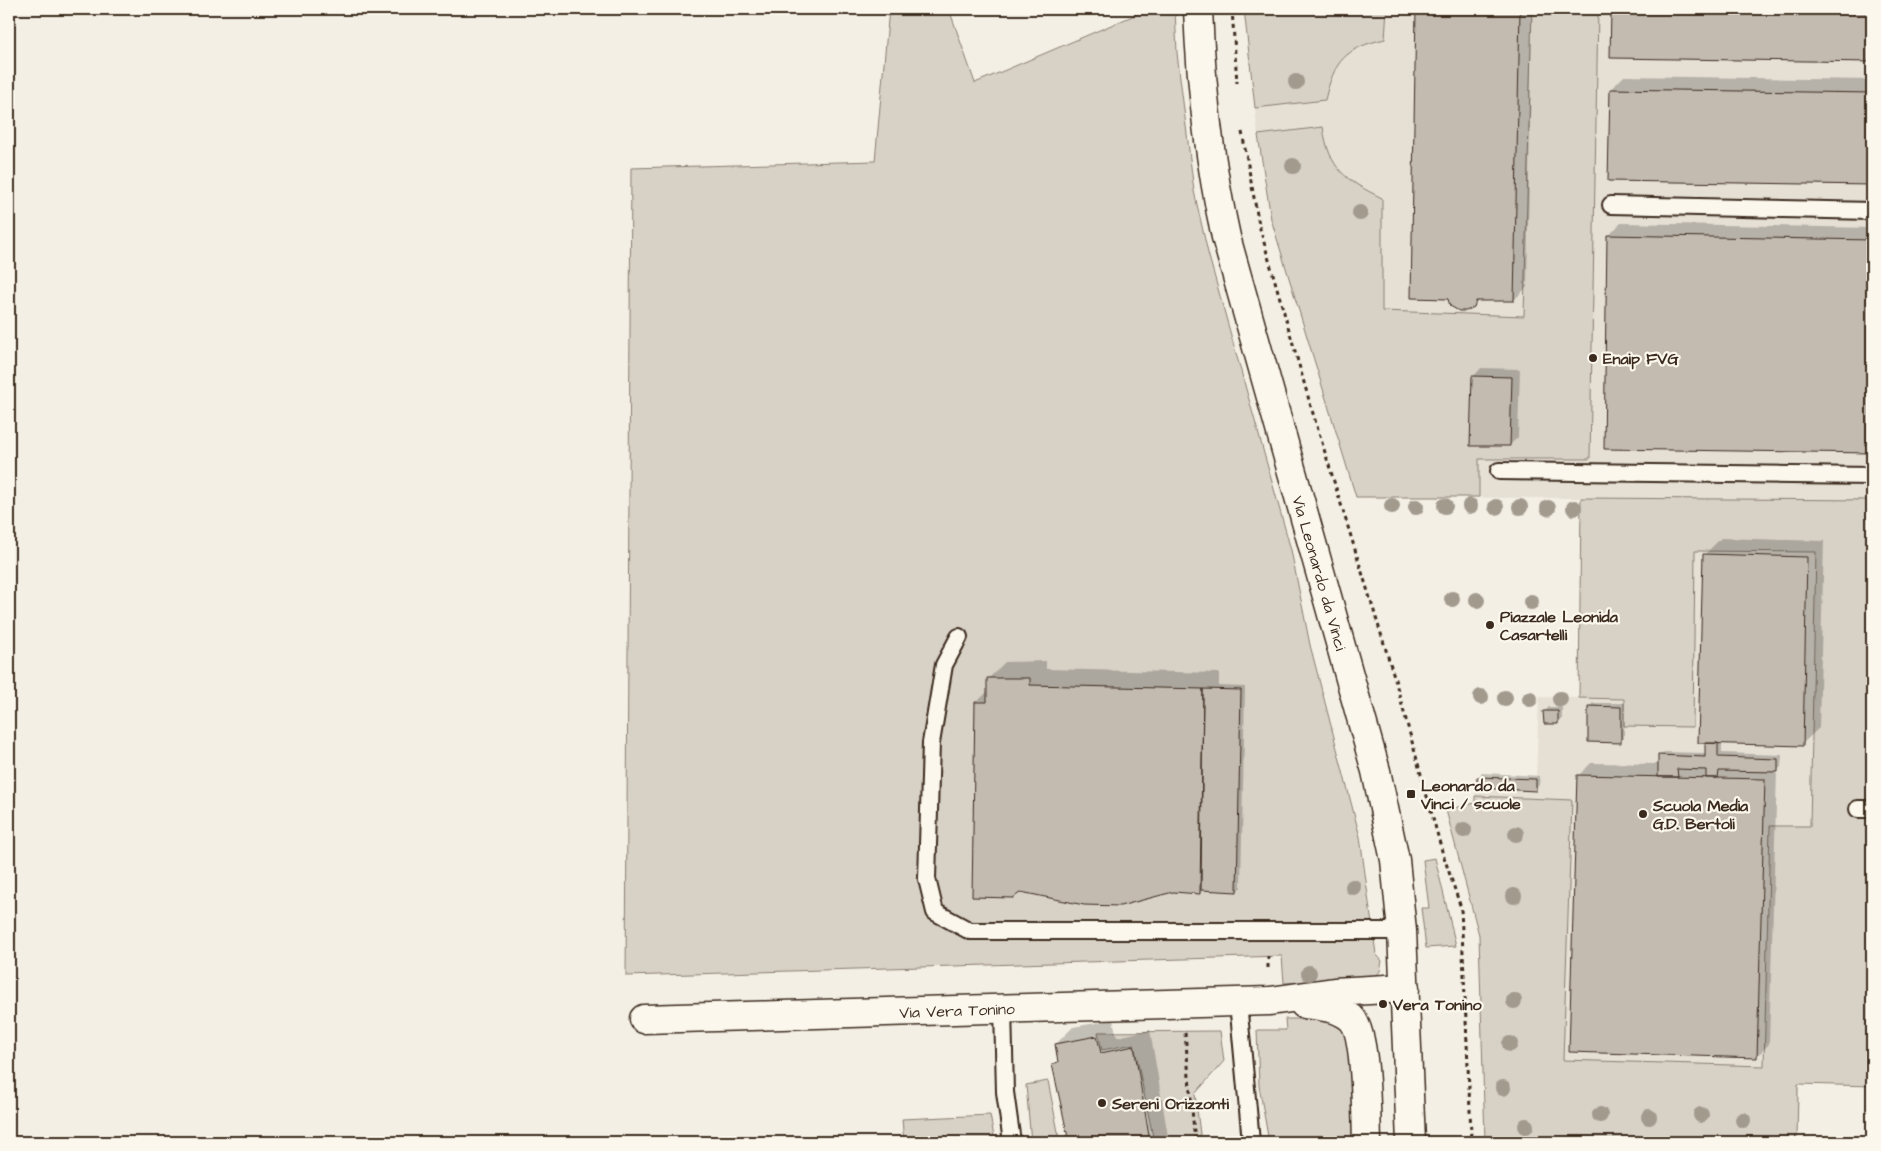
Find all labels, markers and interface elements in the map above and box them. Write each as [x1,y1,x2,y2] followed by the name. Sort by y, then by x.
[1603,348,1679,370] place label: Enaip FVG
[1587,352,1599,364] marker: Enaip FVG
[1286,493,1352,654] street label: Via Leonardo da Vinci
[1500,606,1619,646] place label: Piazzale Leonida Casartelli
[1484,619,1496,631] marker: Piazzale Leonida Casartelli
[1420,775,1521,815] place label: Leonardo da Vinci / scuole
[1405,788,1417,800] marker: Leonardo da Vinci / scuole
[1652,795,1749,835] place label: Scuola Media G.D. Bertoli
[1637,808,1649,820] marker: Scuola Media G.D. Bertoli
[1392,994,1482,1016] place label: Vera Tonino
[899,998,1015,1024] street label: Via Vera Tonino
[1377,998,1389,1010] marker: Vera Tonino
[1111,1093,1230,1115] place label: Sereni Orizzonti
[1096,1097,1108,1109] marker: Sereni Orizzonti

